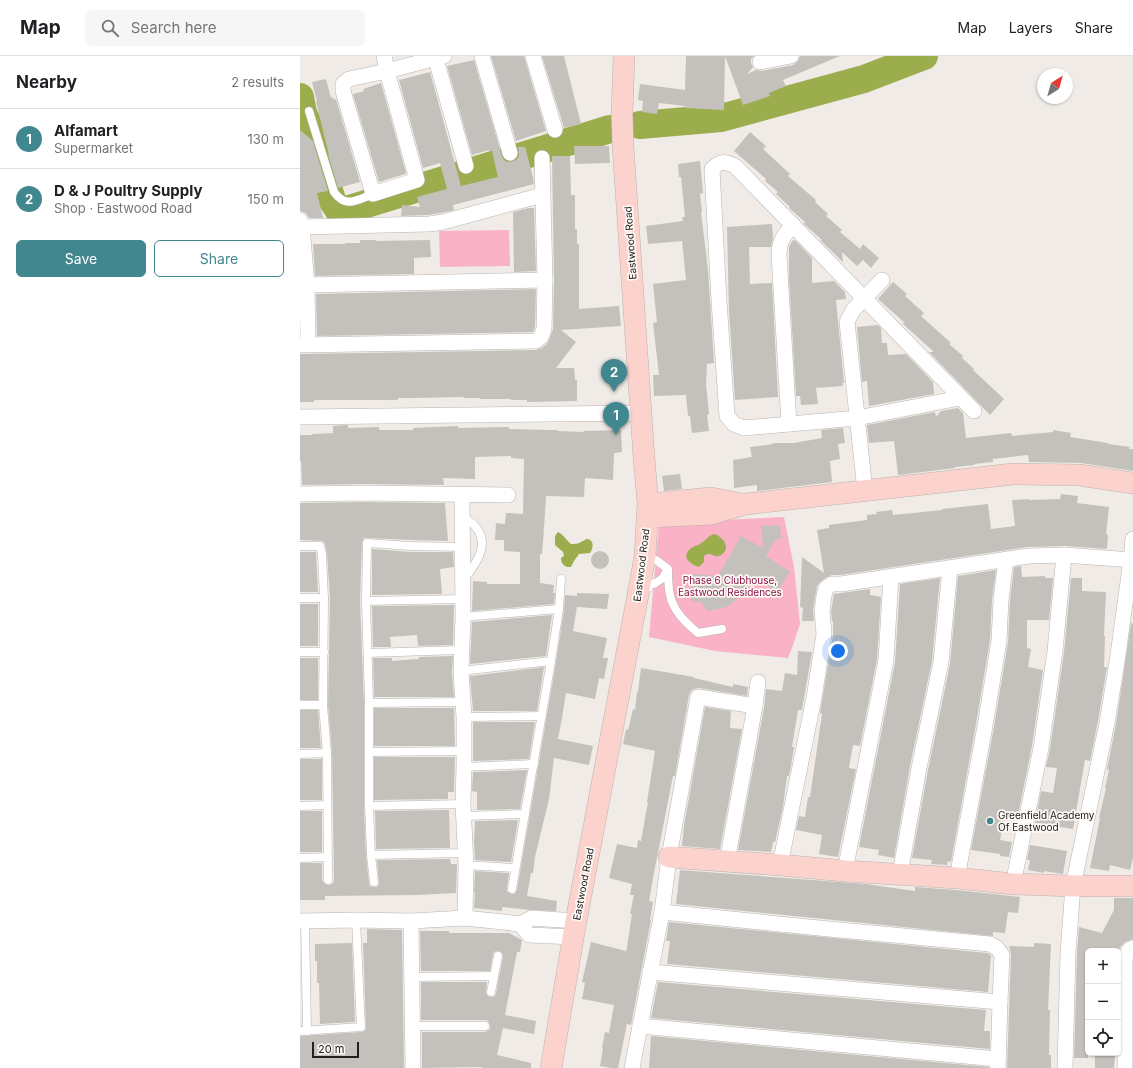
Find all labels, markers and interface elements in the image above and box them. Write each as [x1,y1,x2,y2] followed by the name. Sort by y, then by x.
[85,10,365,46] search box
[20,16,61,39] text: Map
[99,17,121,39] icon: search
[131,18,216,37] text: Search here
[958,19,987,36] text: Map
[1009,19,1053,36] text: Layers
[1075,19,1113,36] text: Share
[1037,68,1073,104] north arrow
[16,72,77,92] text: Nearby
[231,74,284,90] text: 2 results
[54,121,118,140] text: Alfamart
[26,131,32,147] text: 1
[247,131,284,147] text: 130 m
[54,140,133,156] text: Supermarket
[54,181,203,200] text: D & J Poultry Supply
[25,191,33,207] text: 2
[248,191,284,207] text: 150 m
[54,200,192,216] text: Shop · Eastwood Road
[621,206,639,280] street label: Eastwood Road
[16,240,146,277] button: Save
[154,240,284,277] button: Share
[601,359,627,392] pin: 2
[603,402,629,435] pin: 1
[631,528,651,602] street label: Eastwood Road
[678,574,782,598] park label: Phase 6 Clubhouse, Eastwood Residences
[828,641,848,661] your location
[998,809,1095,833] place label: Greenfield Academy Of Eastwood
[985,816,995,826] marker: Greenfield Academy Of Eastwood
[570,847,596,921] street label: Eastwood Road
[1085,948,1121,1056] map controls
[1085,948,1121,984] button: +
[1085,984,1121,1020] button: −
[1085,1020,1121,1056] button: locate
[312,1040,359,1059] scale bar
[318,1042,344,1056] text: 20 m

